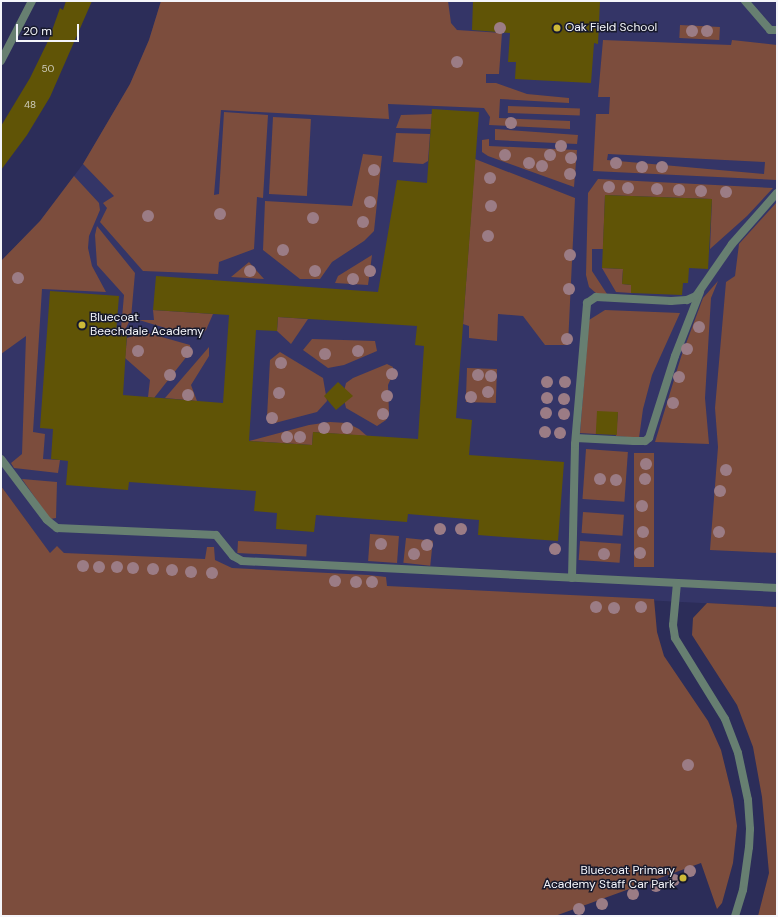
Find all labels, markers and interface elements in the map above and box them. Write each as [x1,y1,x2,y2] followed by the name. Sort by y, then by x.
[18,16,81,42] scale bar
[565,21,657,35] place label: Oak Field School
[23,23,52,39] text: 20 m
[552,23,562,33] marker: Oak Field School
[42,63,54,75] house number: 50
[24,99,36,111] house number: 48
[90,311,204,339] place label: Bluecoat Beechdale Academy
[77,320,87,330] marker: Bluecoat Beechdale Academy
[543,864,675,892] place label: Bluecoat Primary Academy Staff Car Park
[678,873,688,883] marker: Bluecoat Primary Academy Staff Car Park

